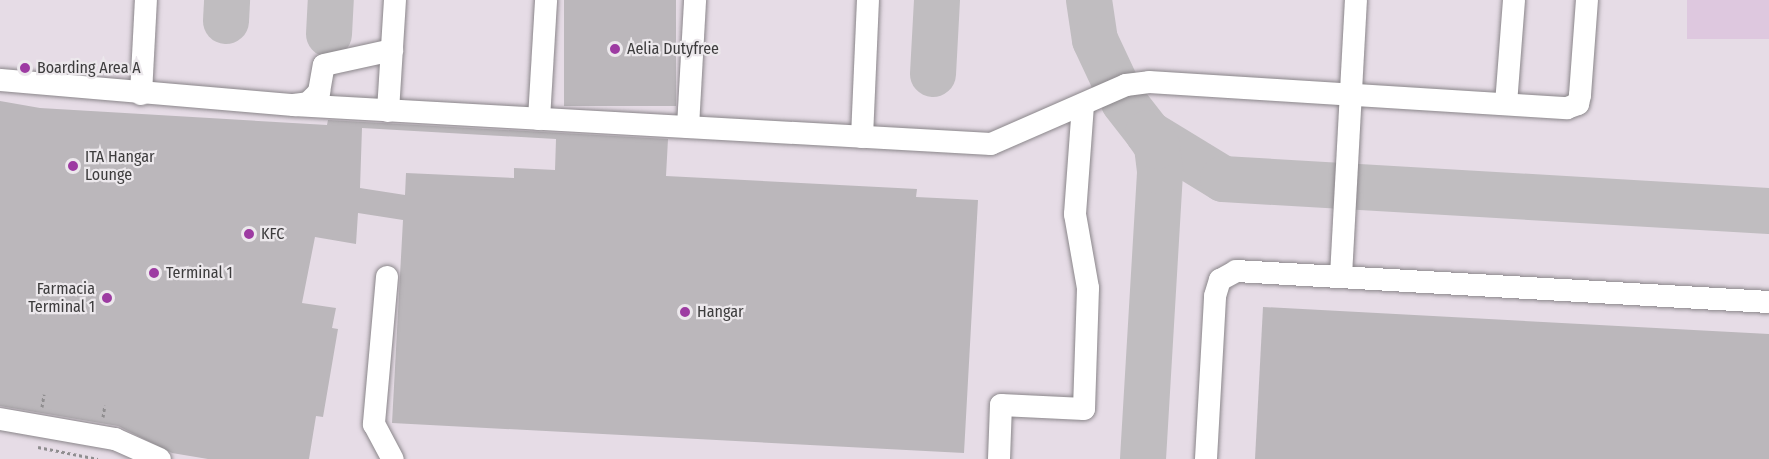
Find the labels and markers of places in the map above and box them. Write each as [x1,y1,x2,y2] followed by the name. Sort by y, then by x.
[627,39,719,59] place label: Aelia Dutyfree
[608,42,622,56] marker: Aelia Dutyfree
[37,58,141,78] place label: Boarding Area A
[18,61,32,75] marker: Boarding Area A
[85,147,155,185] place label: ITA Hangar Lounge
[66,159,80,173] marker: ITA Hangar Lounge
[261,224,284,244] place label: KFC
[242,227,256,241] marker: KFC
[166,263,233,283] place label: Terminal 1
[147,266,161,280] marker: Terminal 1
[28,279,95,317] place label: Farmacia Terminal 1
[100,291,114,305] marker: Farmacia Terminal 1
[697,302,744,322] place label: Hangar
[678,305,692,319] marker: Hangar

